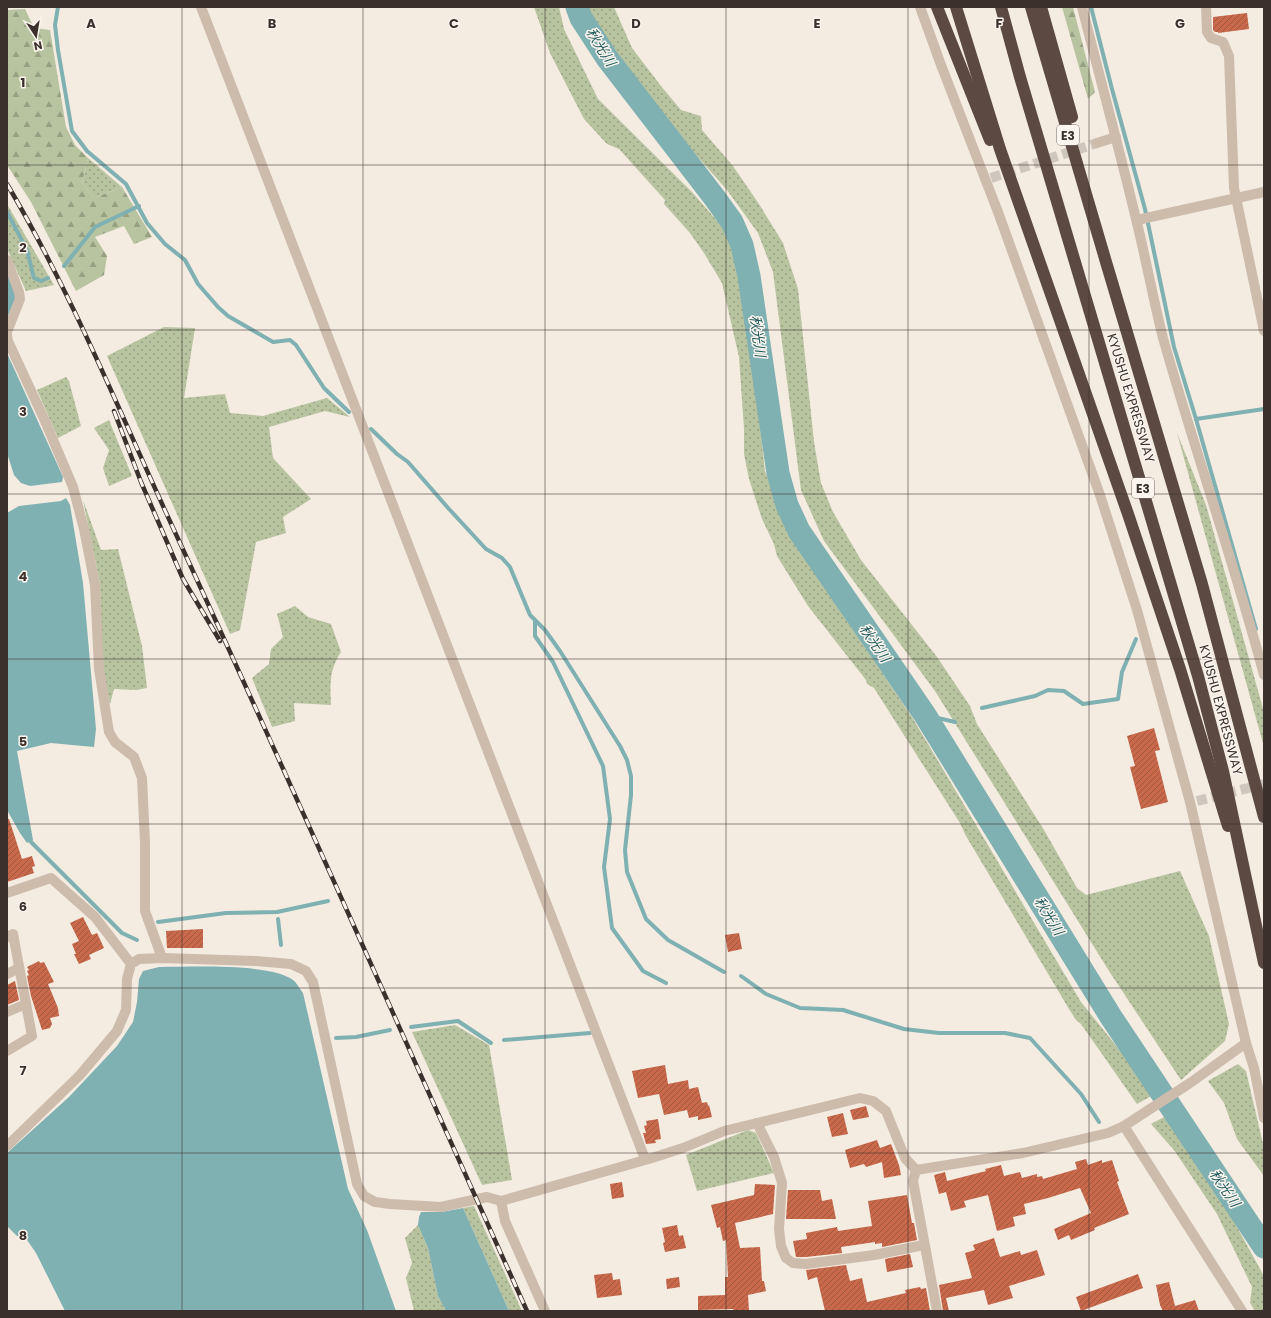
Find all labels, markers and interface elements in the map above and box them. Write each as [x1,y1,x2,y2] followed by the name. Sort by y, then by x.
[86,14,96,33] text: A
[268,14,277,33] text: B
[449,14,459,33] text: C
[631,14,641,33] text: D
[813,14,821,33] text: E
[995,14,1003,33] text: F
[1175,14,1185,33] text: G
[16,16,56,56] north arrow
[581,24,622,72] water label: 秋光川
[32,37,44,54] text: N
[21,73,25,92] text: 1
[1057,125,1079,145] road number: E3
[19,238,27,257] text: 2
[745,314,771,360] water label: 秋光川
[1102,331,1160,465] street label: KYUSHU EXPRESSWAY
[19,402,27,421] text: 3
[1132,478,1154,498] road number: E3
[19,567,28,586] text: 4
[855,620,896,668] water label: 秋光川
[1194,643,1248,778] street label: KYUSHU EXPRESSWAY
[19,732,27,751] text: 5
[1029,893,1070,941] water label: 秋光川
[19,897,27,916] text: 6
[20,1061,27,1080] text: 7
[1205,1165,1246,1213] water label: 秋光川
[19,1226,27,1245] text: 8

